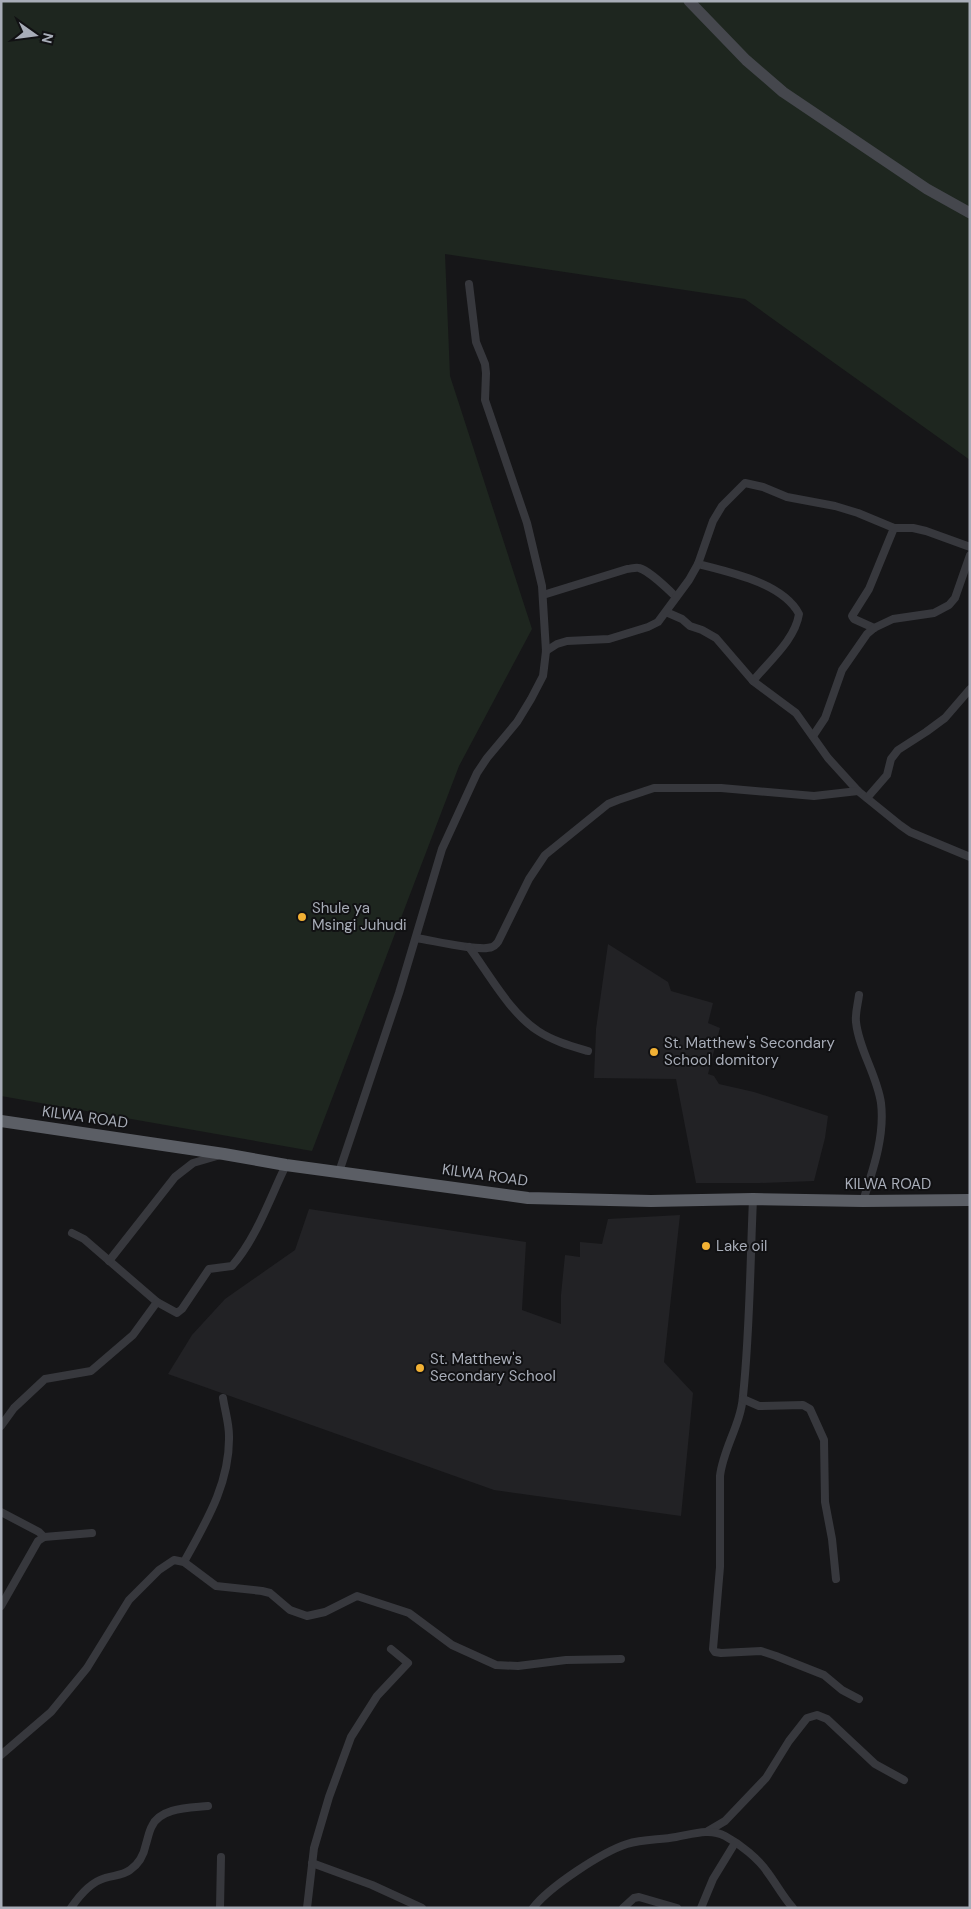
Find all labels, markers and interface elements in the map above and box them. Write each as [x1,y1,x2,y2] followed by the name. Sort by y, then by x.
[10,10,60,60] north arrow
[38,31,58,45] text: N
[312,898,407,935] place label: Shule ya Msingi Juhudi
[296,911,308,923] marker: Shule ya Msingi Juhudi
[664,1033,835,1070] place label: St. Matthew's Secondary School domitory
[648,1046,660,1058] marker: St. Matthew's Secondary School domitory
[41,1101,129,1133] street label: KILWA ROAD
[441,1159,529,1191] street label: KILWA ROAD
[845,1174,931,1194] street label: KILWA ROAD
[716,1236,767,1256] place label: Lake oil
[700,1240,712,1252] marker: Lake oil
[430,1349,556,1386] place label: St. Matthew's Secondary School
[414,1362,426,1374] marker: St. Matthew's Secondary School

